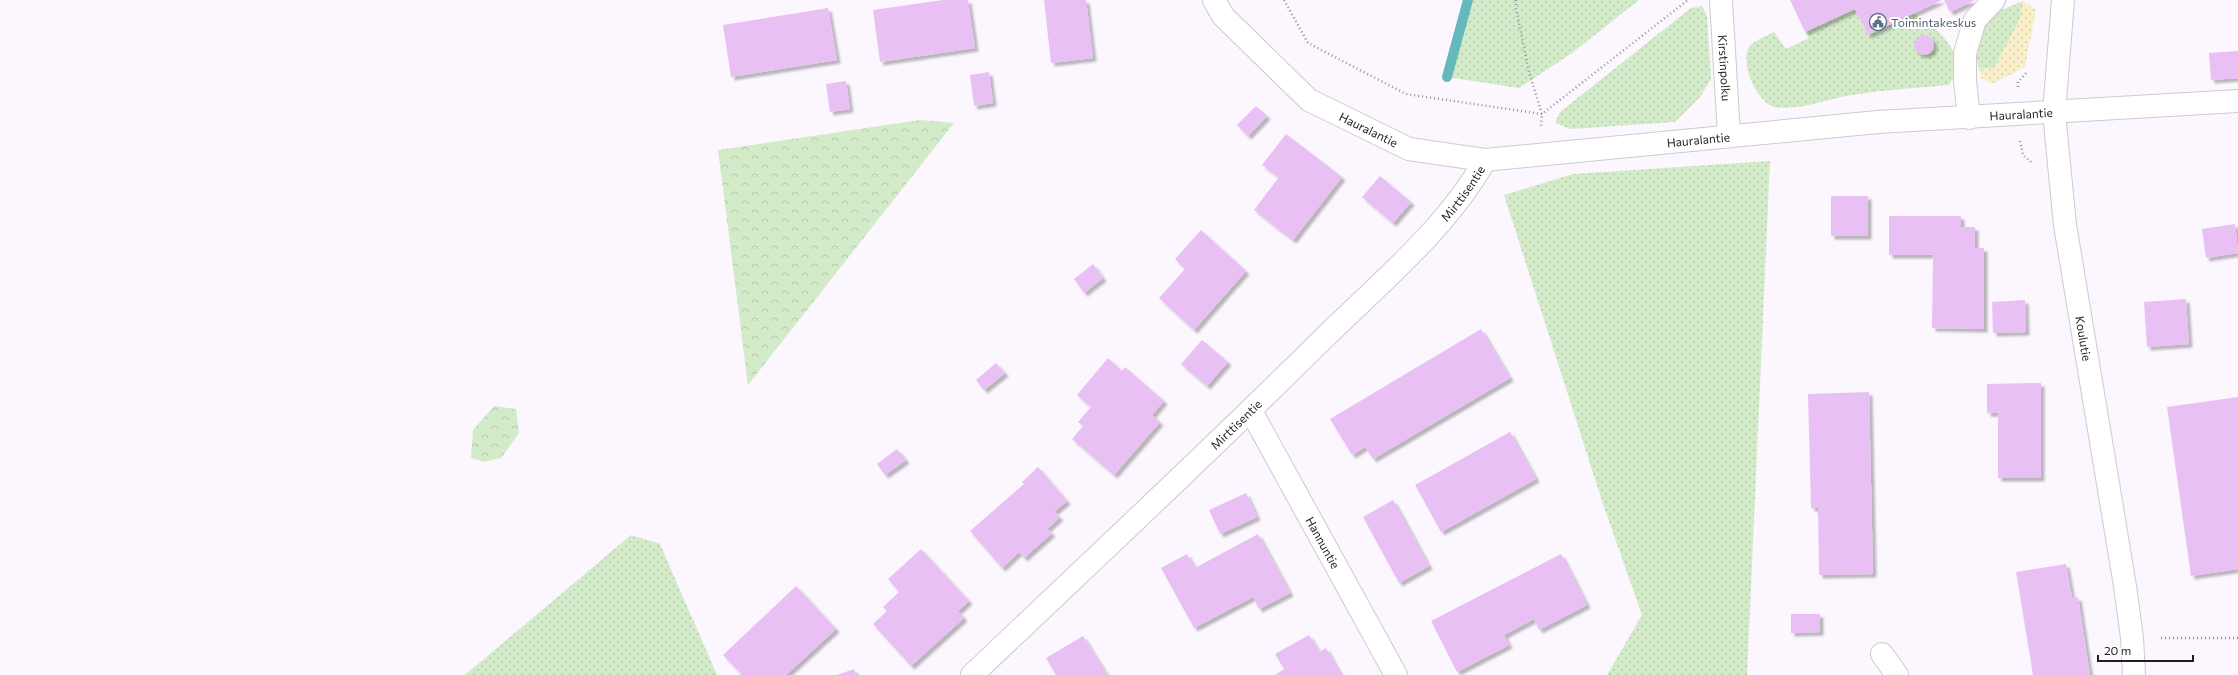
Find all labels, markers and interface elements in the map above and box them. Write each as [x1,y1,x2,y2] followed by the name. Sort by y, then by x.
[1868,12,1888,32] public building icon: Toimintakeskus
[1891,15,1976,29] place label: Toimintakeskus
[1716,34,1734,102] street label: Kirstinpolku
[1989,105,2053,122] street label: Hauralantie
[1337,109,1400,149] street label: Hauralantie
[1666,129,1731,149] street label: Hauralantie
[1438,163,1487,224] street label: Mirttisentie
[2073,315,2095,362] street label: Koulutie
[1207,396,1264,452] street label: Mirttisentie
[1303,514,1343,571] street label: Hannuntie
[2098,637,2193,663] scale bar
[2104,643,2131,657] text: 20 m

